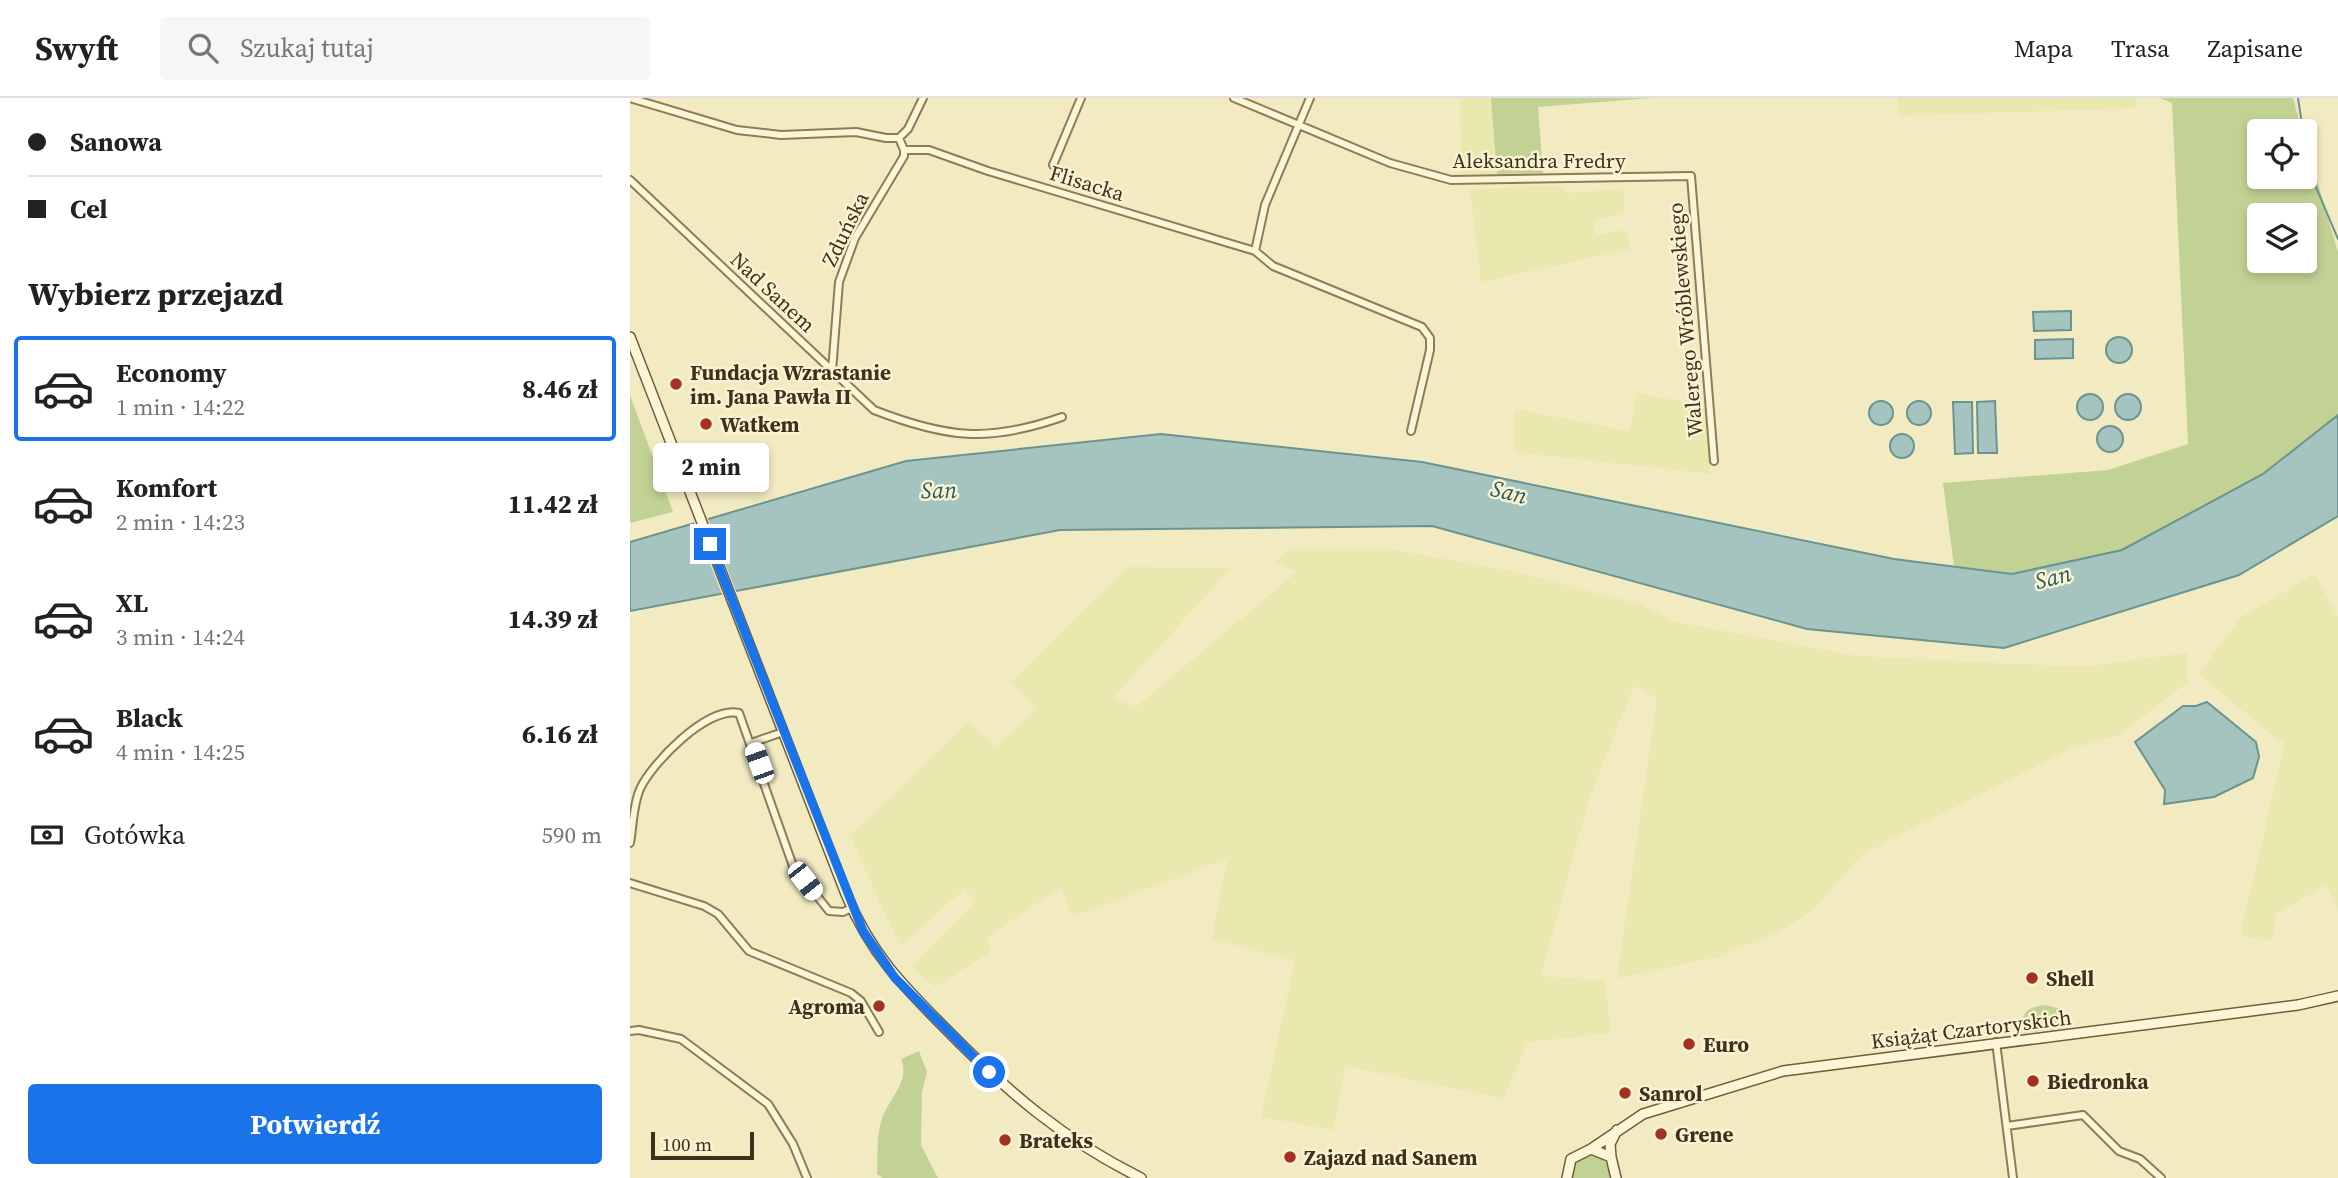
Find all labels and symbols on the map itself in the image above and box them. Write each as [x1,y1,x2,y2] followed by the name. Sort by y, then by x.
[1452,146,1626,175] street label: Aleksandra Fredry
[1046,158,1128,208] street label: Flisacka
[815,187,876,271] street label: Zduńska
[1660,201,1710,439] street label: Walerego Wróblewskiego
[724,245,822,339] street label: Nad Sanem
[690,358,891,411] place label: Fundacja Wzrastanie im. Jana Pawła II
[668,376,684,392] marker: Fundacja Wzrastanie im. Jana Pawła II
[720,410,800,439] place label: Watkem
[698,416,714,432] marker: Watkem
[652,442,768,492] callout: 2 min
[1488,472,1531,512] water label: San
[921,474,957,506] water label: San
[694,528,726,560] route end
[2032,557,2075,597] water label: San
[742,740,777,786] car
[784,858,827,904] car
[2046,964,2095,993] place label: Shell
[2024,970,2040,986] marker: Shell
[788,992,866,1021] place label: Agroma
[871,998,887,1014] marker: Agroma
[1869,1002,2073,1056] street label: Książąt Czartoryskich
[1703,1030,1749,1059] place label: Euro
[1681,1036,1697,1052] marker: Euro
[973,1056,1005,1088] route start
[2047,1067,2149,1096] place label: Biedronka
[2025,1073,2041,1089] marker: Biedronka
[1639,1079,1703,1108] place label: Sanrol
[1617,1085,1633,1101] marker: Sanrol
[1675,1120,1733,1149] place label: Grene
[1019,1126,1094,1155] place label: Brateks
[1653,1126,1669,1142] marker: Grene
[651,1129,754,1161] scale bar
[997,1132,1013,1148] marker: Brateks
[1304,1143,1477,1172] place label: Zajazd nad Sanem
[1282,1149,1298,1165] marker: Zajazd nad Sanem

